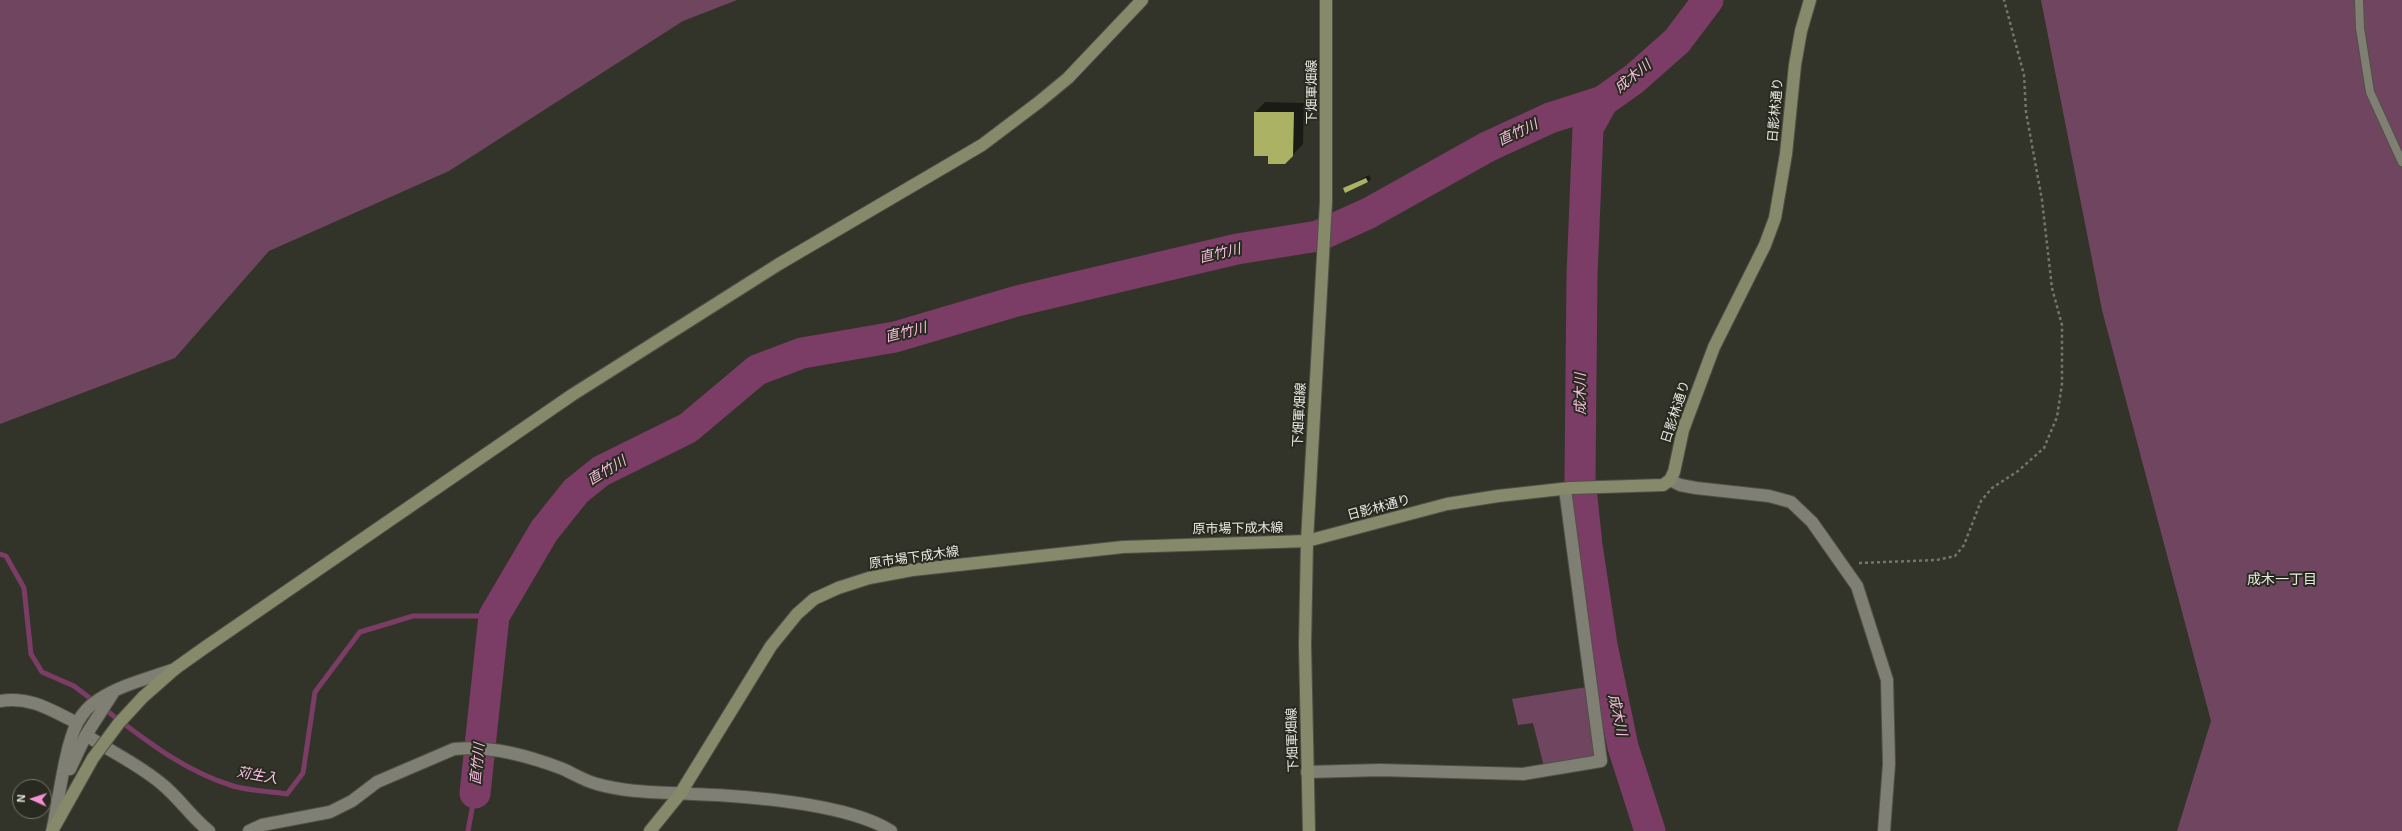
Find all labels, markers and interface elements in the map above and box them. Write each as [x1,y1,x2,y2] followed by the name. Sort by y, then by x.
[1611,57,1655,97] water label: 成木川
[1304,60,1320,124] street label: 下畑軍畑線
[1765,77,1787,143] street label: 日影林通り
[1495,117,1541,149] water label: 直竹川
[1198,241,1242,267] water label: 直竹川
[884,320,928,346] water label: 直竹川
[1573,373,1589,415] water label: 成木川
[1659,379,1693,445] street label: 日影林通り
[1291,382,1309,448] street label: 下畑軍畑線
[585,453,629,489] water label: 直竹川
[1346,492,1412,524] street label: 日影林通り
[1192,520,1284,538] street label: 原市場下成木線
[868,544,960,572] street label: 原市場下成木線
[2247,572,2317,588] district label: 成木一丁目
[1604,693,1630,737] water label: 成木川
[1284,707,1302,773] street label: 下畑軍畑線
[467,742,489,786] water label: 直竹川
[235,764,279,788] water label: 苅生入
[12,779,52,819] north arrow
[15,794,27,803] text: N

